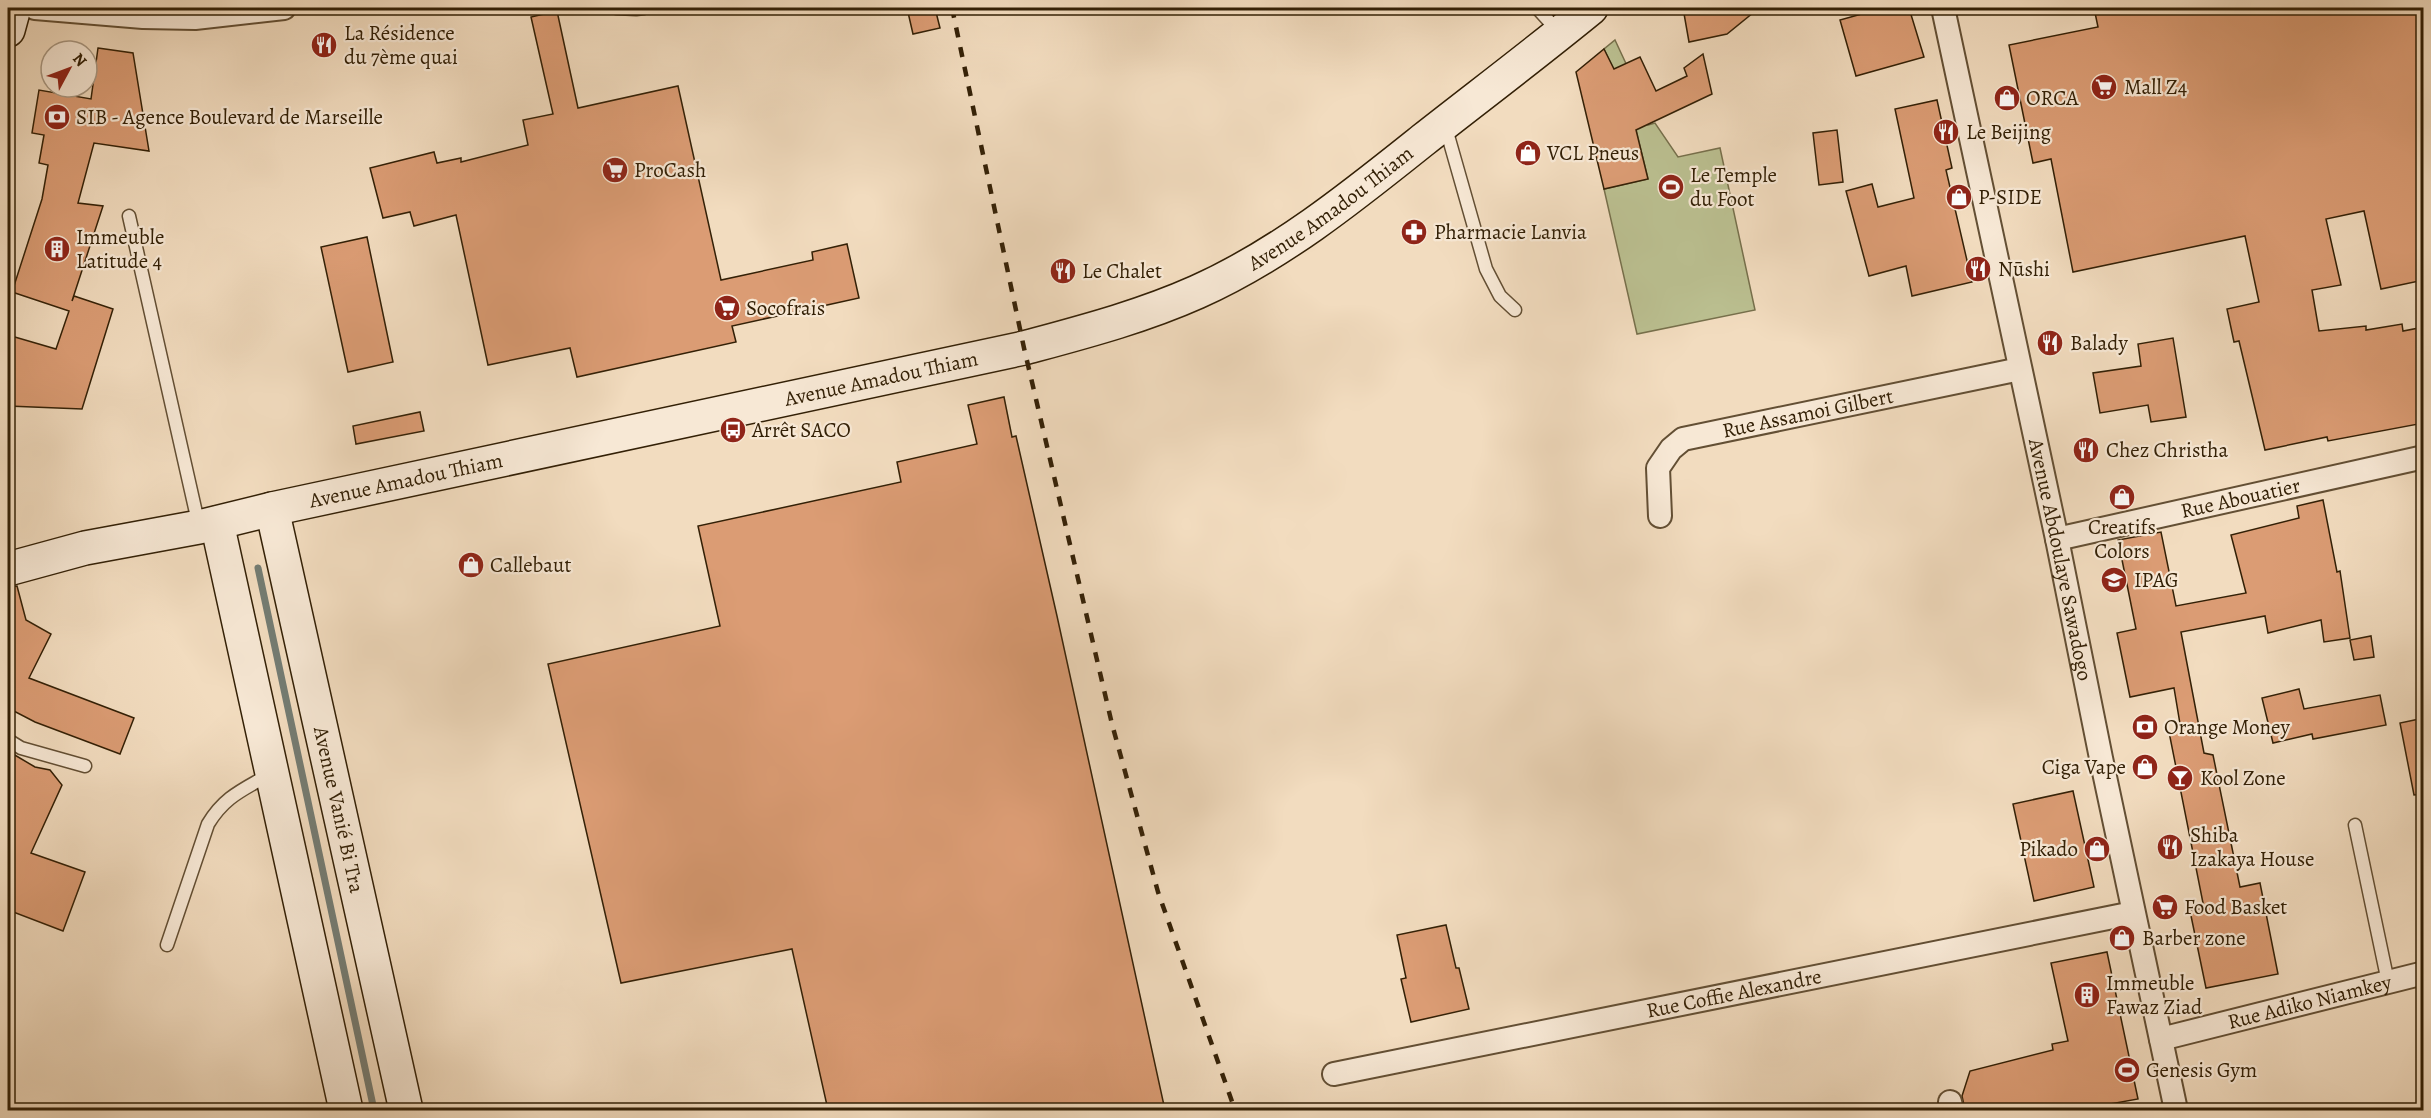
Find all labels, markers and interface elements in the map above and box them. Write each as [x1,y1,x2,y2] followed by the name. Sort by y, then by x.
[344,19,458,71] place label: La Résidence du 7ème quai
[309,30,339,60] restaurant icon: La Résidence du 7ème quai
[39,39,99,99] north arrow
[67,48,92,72] text: N
[2089,72,2119,102] supermarket icon: Mall Z4
[2124,73,2187,101] place label: Mall Z4
[1992,83,2022,113] shop icon: ORCA
[2026,84,2079,112] place label: ORCA
[42,102,72,132] bank icon: SIB - Agence Boulevard de Marseille
[76,103,383,131] place label: SIB - Agence Boulevard de Marseille
[1931,117,1961,147] restaurant icon: Le Beijing
[1966,118,2052,146] place label: Le Beijing
[1513,138,1543,168] shop icon: VCL Pneus
[1242,139,1419,278] street label: Avenue Amadou Thiam
[1546,139,1639,167] place label: VCL Pneus
[600,155,630,185] supermarket icon: ProCash
[634,156,706,184] place label: ProCash
[1690,161,1777,213] place label: Le Temple du Foot
[1656,172,1686,202] sports icon: Le Temple du Foot
[1944,182,1974,212] shop icon: P-SIDE
[1978,183,2042,211] place label: P-SIDE
[1399,217,1429,247] pharmacy icon: Pharmacie Lanvia
[1434,218,1587,246] place label: Pharmacie Lanvia
[76,223,164,275] place label: Immeuble Latitude 4
[42,234,72,264] building icon: Immeuble Latitude 4
[1963,254,1993,284] restaurant icon: Nūshi
[1998,255,2050,283] place label: Nūshi
[1048,256,1078,286] restaurant icon: Le Chalet
[1082,257,1162,285] place label: Le Chalet
[712,293,742,323] supermarket icon: Socofrais
[746,294,825,322] place label: Socofrais
[2035,328,2065,358] restaurant icon: Balady
[2070,329,2129,357] place label: Balady
[781,344,981,413] street label: Avenue Amadou Thiam
[1720,382,1896,445] street label: Rue Assamoi Gilbert
[718,415,748,445] bus stop icon: Arrêt SACO
[751,416,851,444] place label: Arrêt SACO
[2022,435,2099,683] street label: Avenue Abdoulaye Sawadogo
[2071,435,2101,465] restaurant icon: Chez Christha
[2106,436,2228,464] place label: Chez Christha
[306,446,505,515] street label: Avenue Amadou Thiam
[2178,471,2303,525] street label: Rue Abouatier
[2107,482,2137,512] shop icon: Creatifs Colors
[2088,513,2156,565] place label: Creatifs Colors
[456,550,486,580] shop icon: Callebaut
[490,551,571,579] place label: Callebaut
[2099,565,2129,595] school or university icon: IPAG
[2134,566,2179,594] place label: IPAG
[2130,712,2160,742] bank icon: Orange Money
[2164,713,2290,741] place label: Orange Money
[307,723,371,896] street label: Avenue Vanié Bi Tra
[2130,752,2160,782] shop icon: Ciga Vape
[2042,753,2126,781] place label: Ciga Vape
[2165,763,2195,793] bar icon: Kool Zone
[2200,764,2286,792] place label: Kool Zone
[2190,821,2315,873] place label: Shiba Izakaya House
[2155,832,2185,862] restaurant icon: Shiba Izakaya House
[2082,834,2112,864] shop icon: Pikado
[2019,835,2078,863] place label: Pikado
[2150,892,2180,922] supermarket icon: Food Basket
[2184,893,2287,921] place label: Food Basket
[2107,923,2137,953] shop icon: Barber zone
[2142,924,2246,952] place label: Barber zone
[1644,962,1824,1025] street label: Rue Coffie Alexandre
[2225,968,2395,1036] street label: Rue Adiko Niamkey
[2106,969,2203,1021] place label: Immeuble Fawaz Ziad
[2072,980,2102,1010] building icon: Immeuble Fawaz Ziad
[2112,1055,2142,1085] sports icon: Genesis Gym
[2146,1056,2257,1084] place label: Genesis Gym

